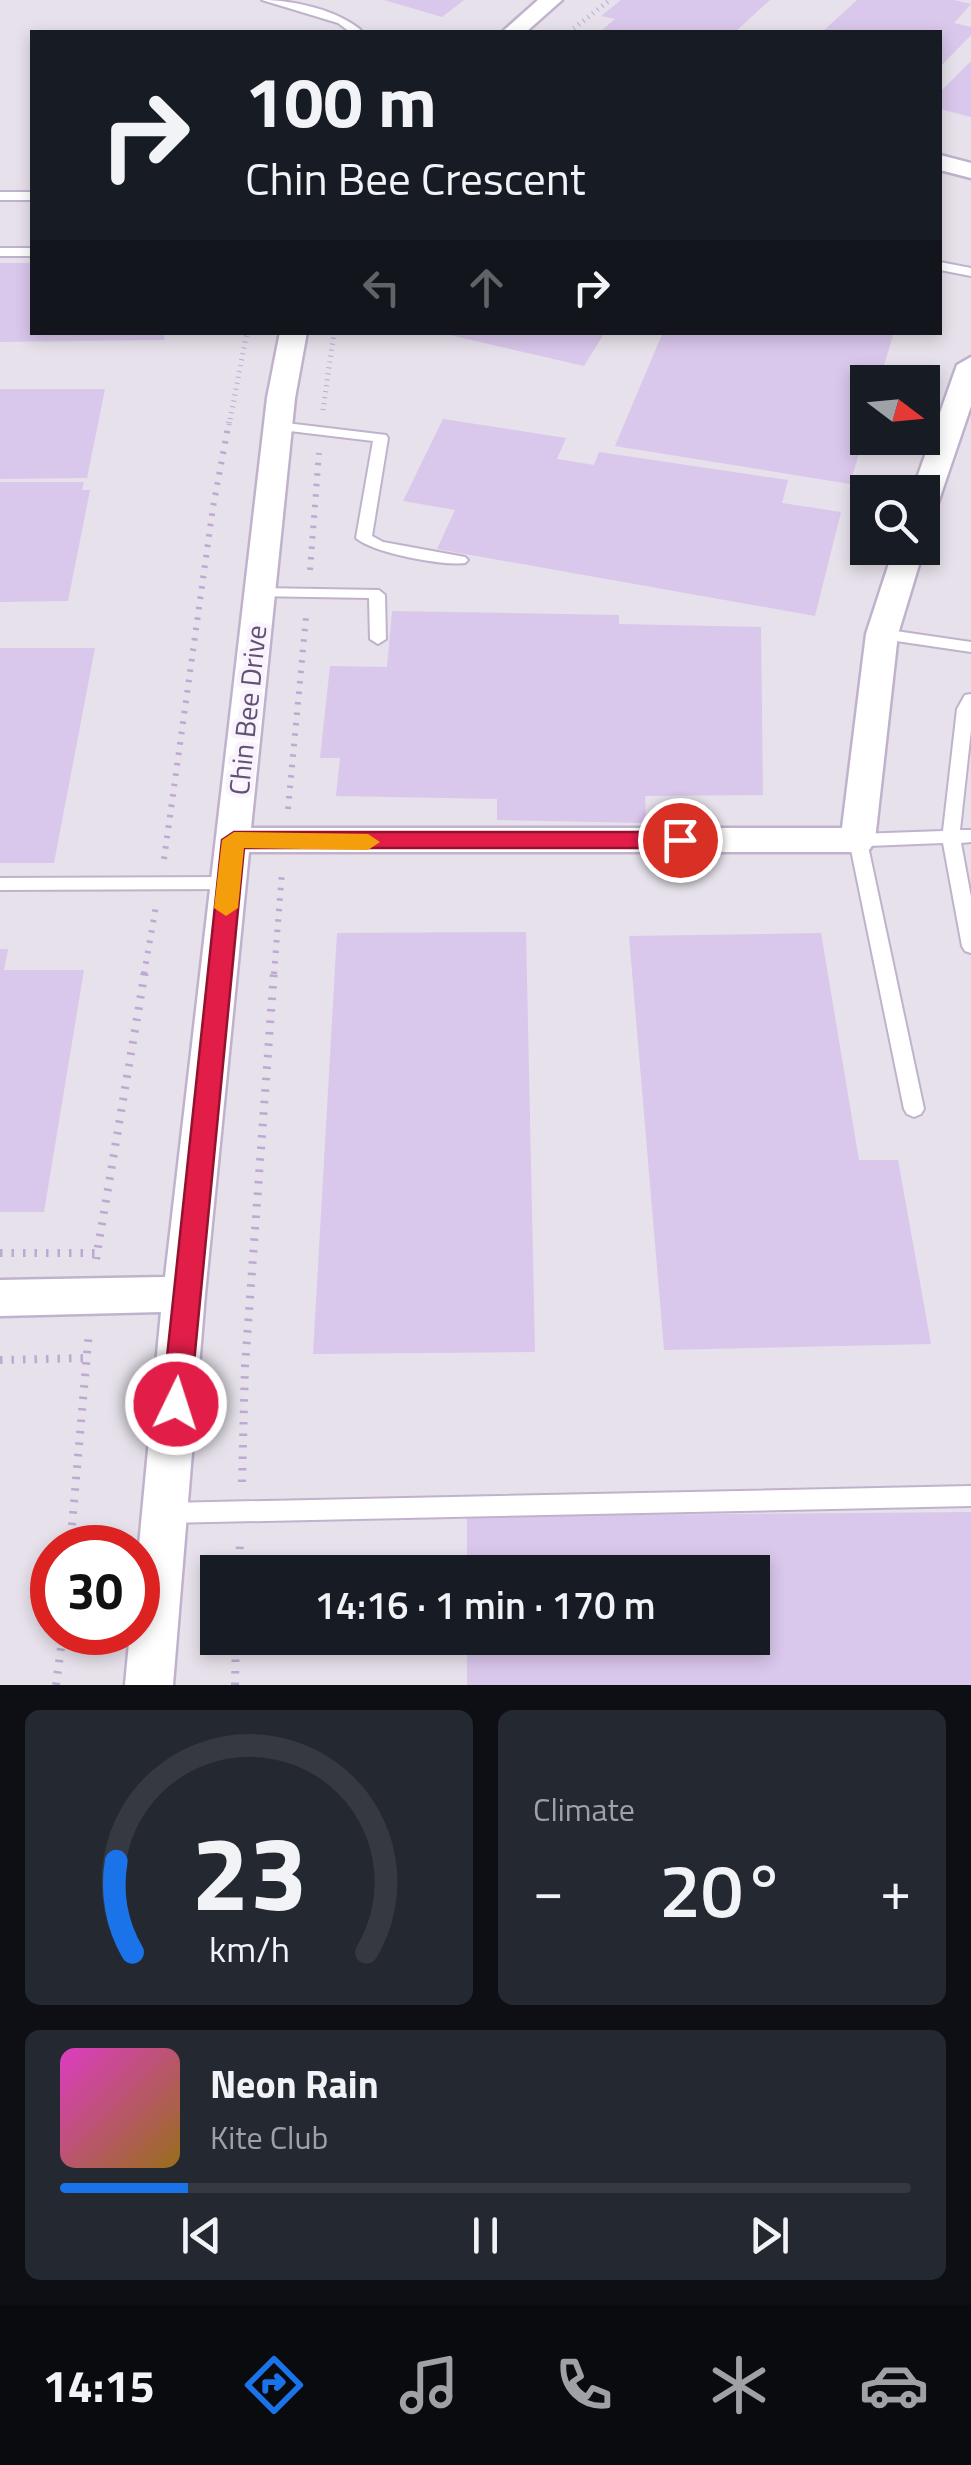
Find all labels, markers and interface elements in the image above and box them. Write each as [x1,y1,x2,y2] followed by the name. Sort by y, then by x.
[245,48,437,154] text: 100 m
[80,70,210,200] icon: right
[245,144,586,212] text: Chin Bee Crescent
[354,260,409,315] icon: left
[459,260,514,315] icon: ahead
[564,260,619,315] icon: right
[850,365,940,455] north arrow
[850,365,940,565] map controls
[850,475,940,565] button: search
[217,623,277,797] street label: Chin Bee Drive
[638,798,723,883] pin
[653,813,708,868] icon: arrive
[124,1352,228,1456] position arrow
[30,1525,160,1655] speed limit sign: 30
[314,1576,656,1634] text: 14:16 · 1 min · 170 m
[533,1785,635,1833] text: Climate
[191,1792,307,1950] text: 23
[659,1832,785,1946] text: 20°
[533,1848,564,1931] text: −
[880,1848,911,1931] text: +
[209,1921,289,1976] text: km/h
[210,2055,379,2113] text: Neon Rain
[210,2113,328,2161] text: Kite Club
[174,2208,229,2263] icon: previous
[458,2208,513,2263] icon: pause
[742,2208,797,2263] icon: next
[239,2350,309,2420] icon: directions
[394,2350,464,2420] icon: music
[549,2350,619,2420] icon: phone
[704,2350,774,2420] icon: climate
[859,2350,929,2420] icon: car
[42,2351,155,2419] text: 14:15

